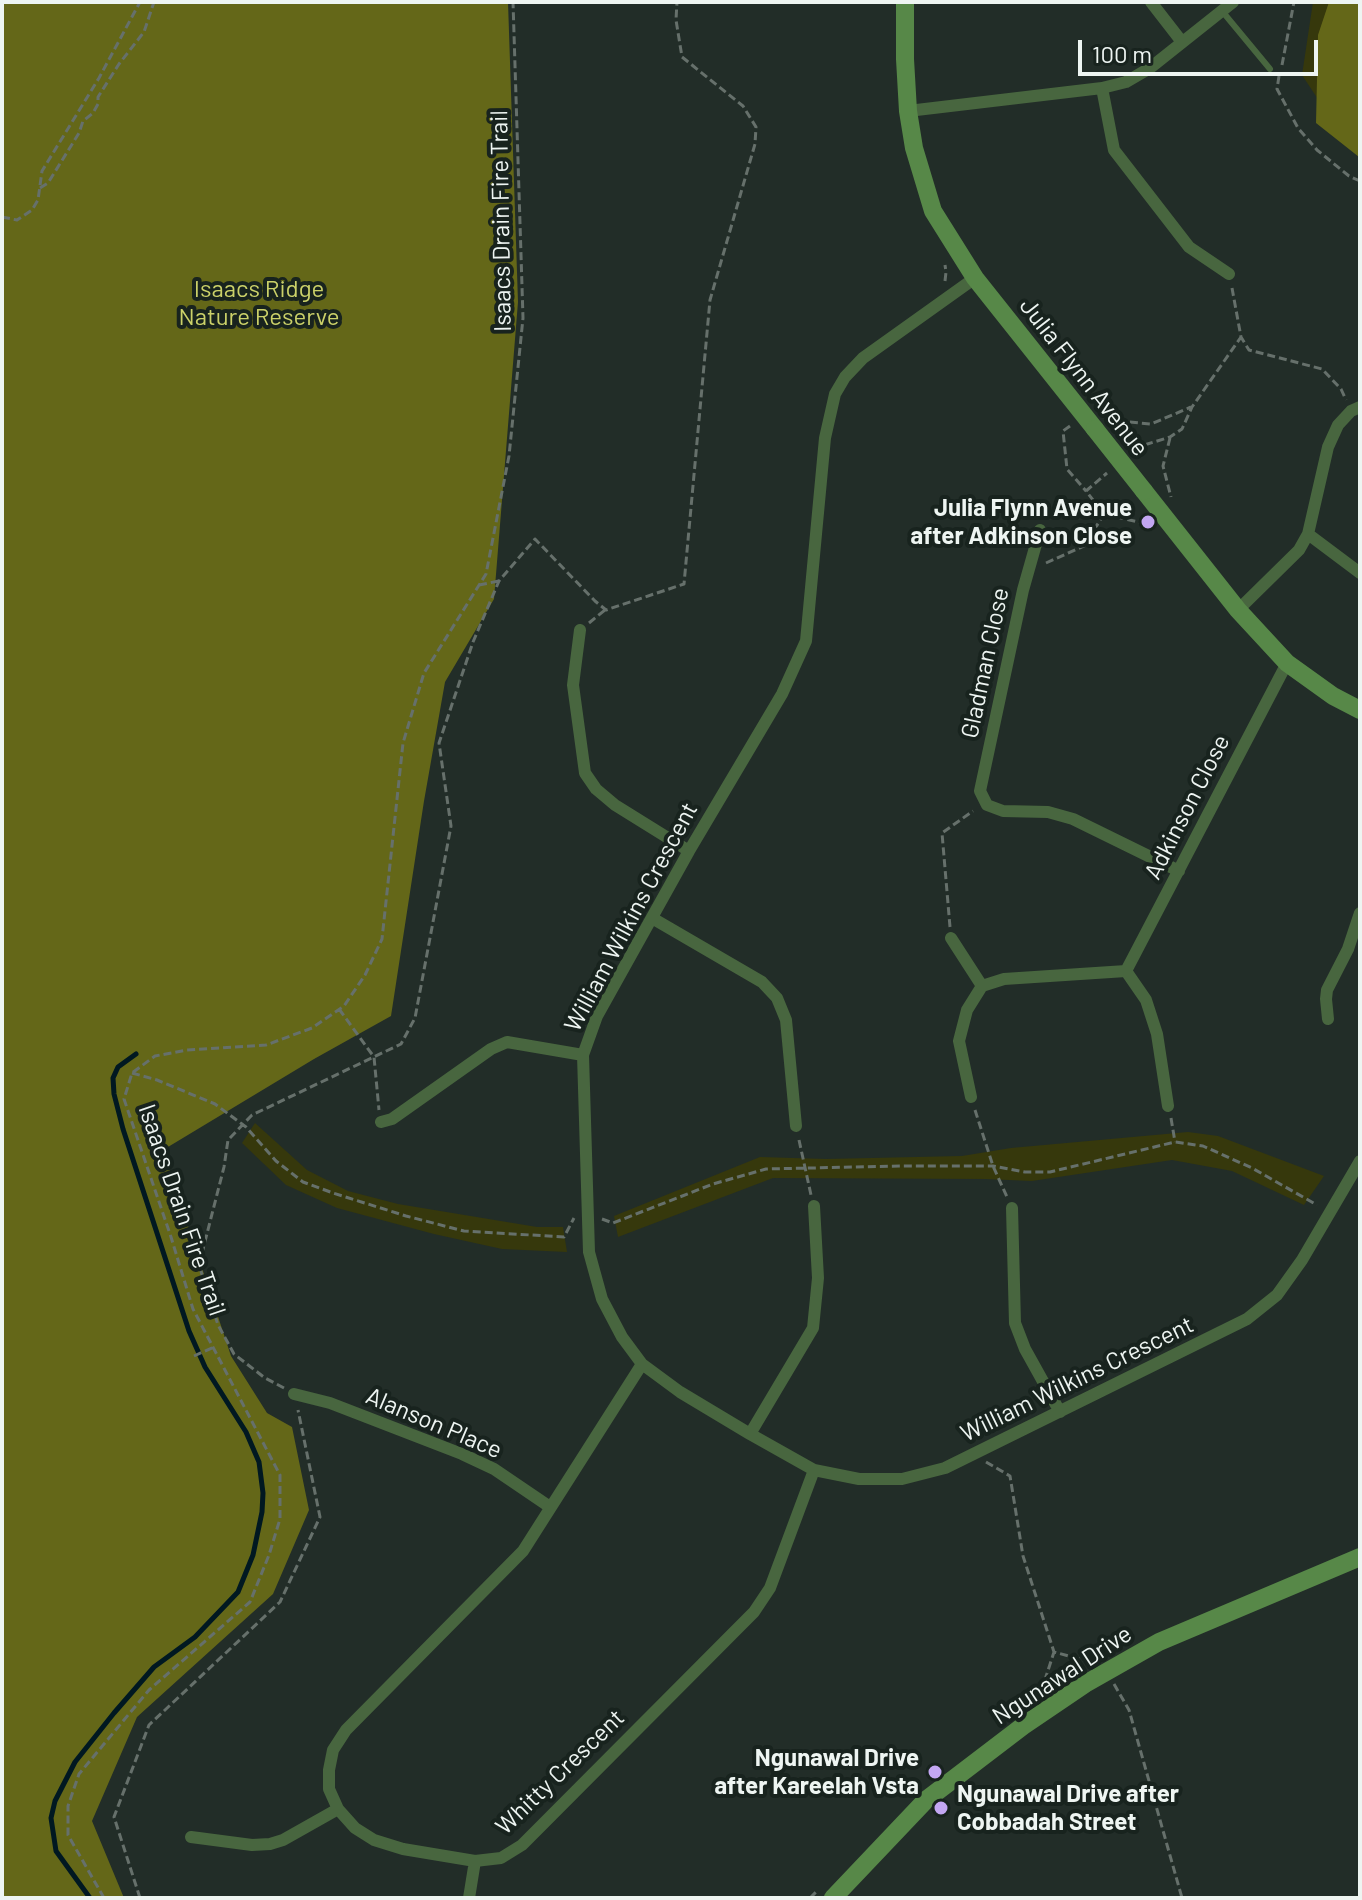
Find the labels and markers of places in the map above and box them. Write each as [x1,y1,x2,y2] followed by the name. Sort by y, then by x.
[911,494,1132,550] place label: Julia Flynn Avenue after Adkinson Close
[1139,513,1157,531] marker: Julia Flynn Avenue after Adkinson Close
[714,1744,919,1800] place label: Ngunawal Drive after Kareelah Vsta
[926,1763,944,1781] marker: Ngunawal Drive after Kareelah Vsta
[957,1780,1179,1836] place label: Ngunawal Drive after Cobbadah Street
[932,1799,950,1817] marker: Ngunawal Drive after Cobbadah Street

